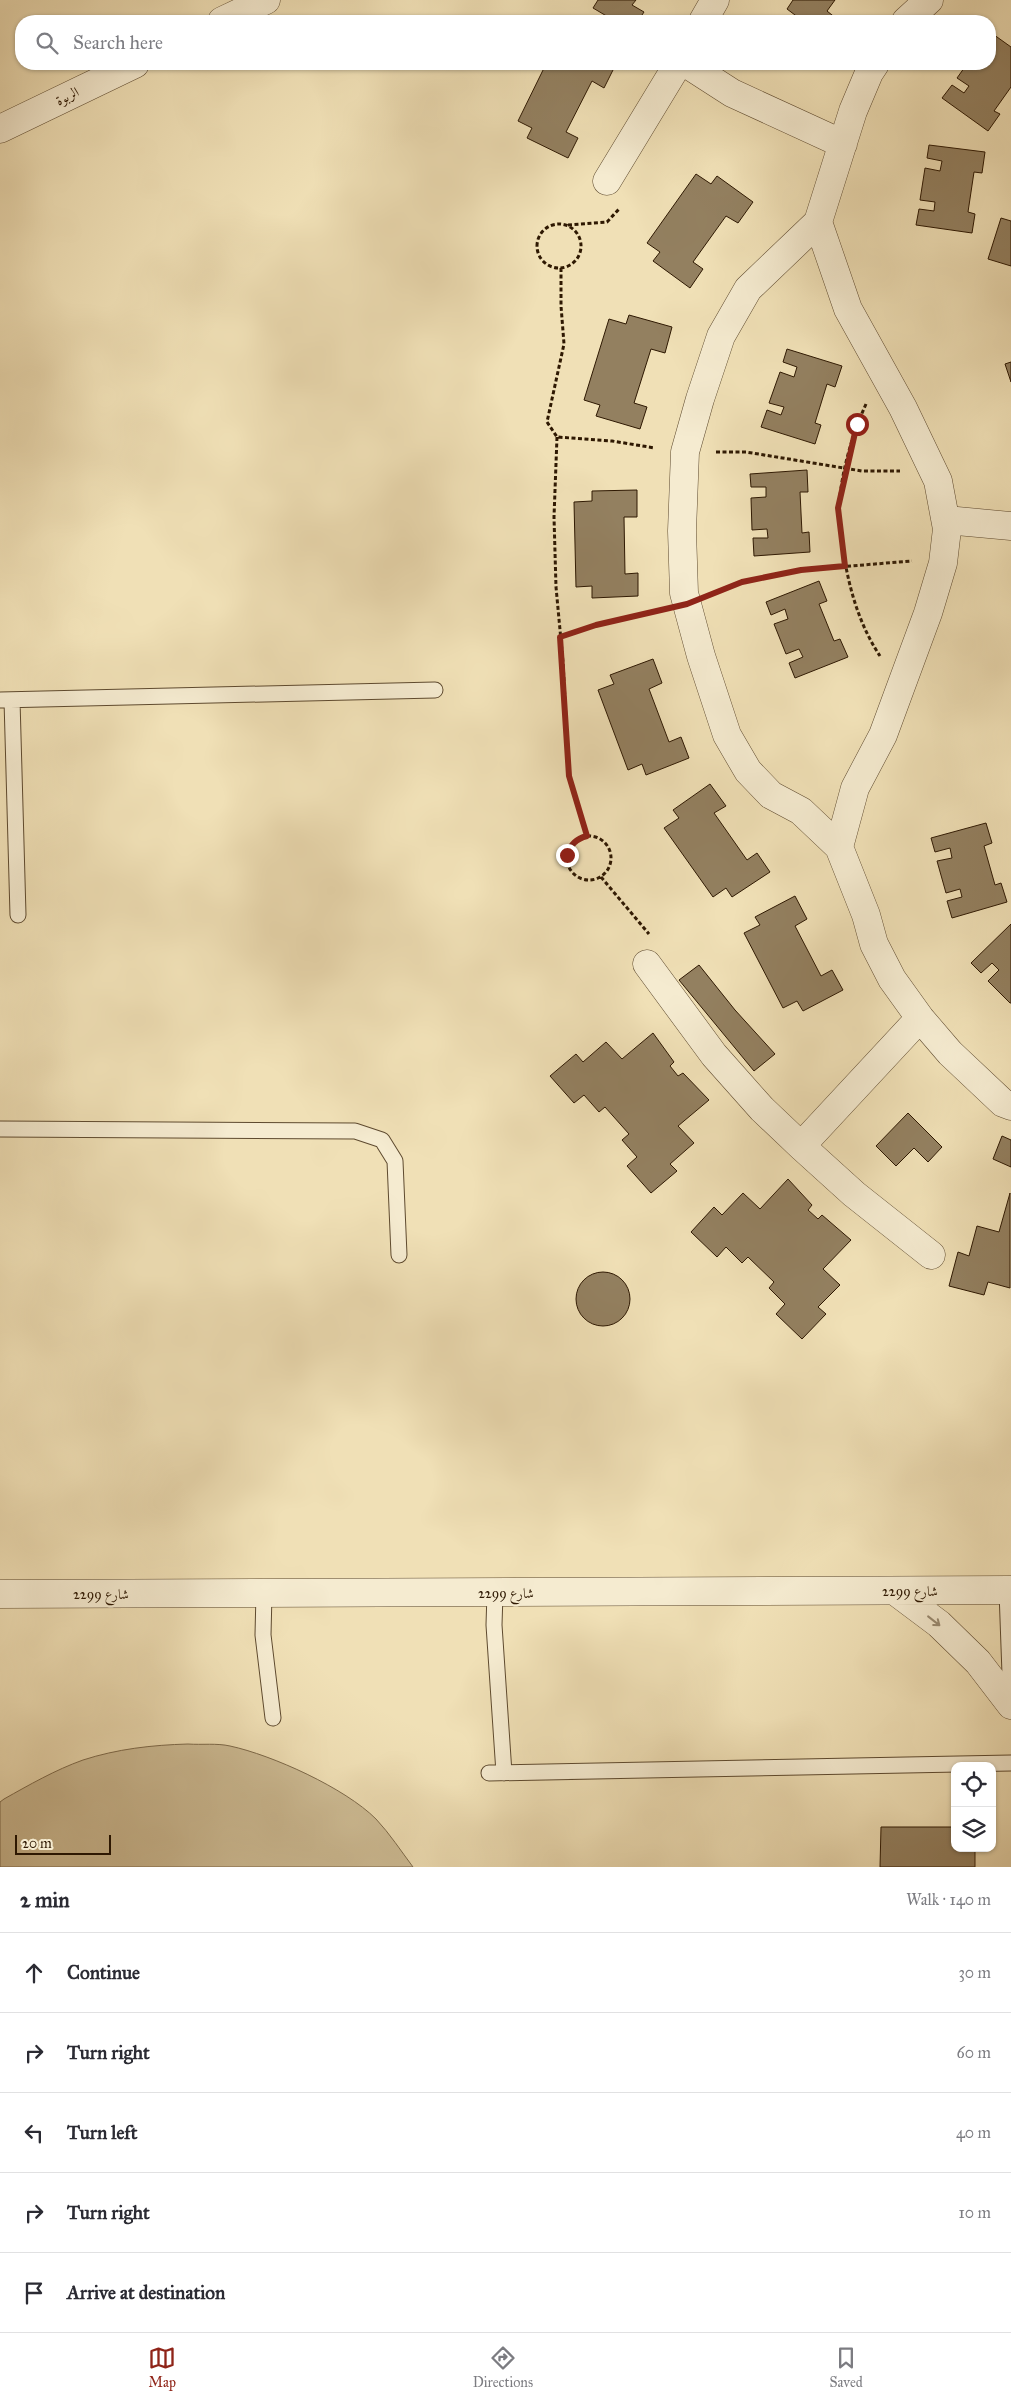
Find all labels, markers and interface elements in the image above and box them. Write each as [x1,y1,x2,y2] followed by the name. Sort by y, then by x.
[15,15,996,70] search box
[33,29,61,57] icon: search
[73,31,163,54] text: Search here
[53,84,82,109] street label: الربوة
[846,413,869,436] route start
[556,844,579,867] route end
[882,1583,938,1603] street label: شارع 2299
[478,1585,534,1605] street label: شارع 2299
[73,1586,129,1606] street label: شارع 2299
[927,1615,940,1626] one-way arrow
[951,1762,996,1852] map controls
[951,1762,996,1807] button: locate
[951,1807,996,1852] button: layers
[15,1832,111,1855] scale bar
[22,1835,52,1852] text: 20 m
[20,1887,70,1913] text: 2 min
[906,1890,991,1909] text: Walk · 140 m
[20,1959,48,1987] icon: ahead
[67,1961,140,1984] text: Continue
[958,1963,991,1982] text: 30 m
[20,2039,48,2067] icon: right
[67,2041,150,2064] text: Turn right
[957,2043,991,2062] text: 60 m
[20,2119,48,2147] icon: left
[67,2121,137,2144] text: Turn left
[956,2123,991,2142] text: 40 m
[20,2199,48,2227] icon: right
[67,2201,150,2224] text: Turn right
[959,2203,991,2222] text: 10 m
[20,2279,48,2307] icon: arrive
[67,2281,225,2304] text: Arrive at destination
[148,2344,176,2391] tab: Map
[473,2344,533,2391] tab: Directions
[830,2344,863,2391] tab: Saved

